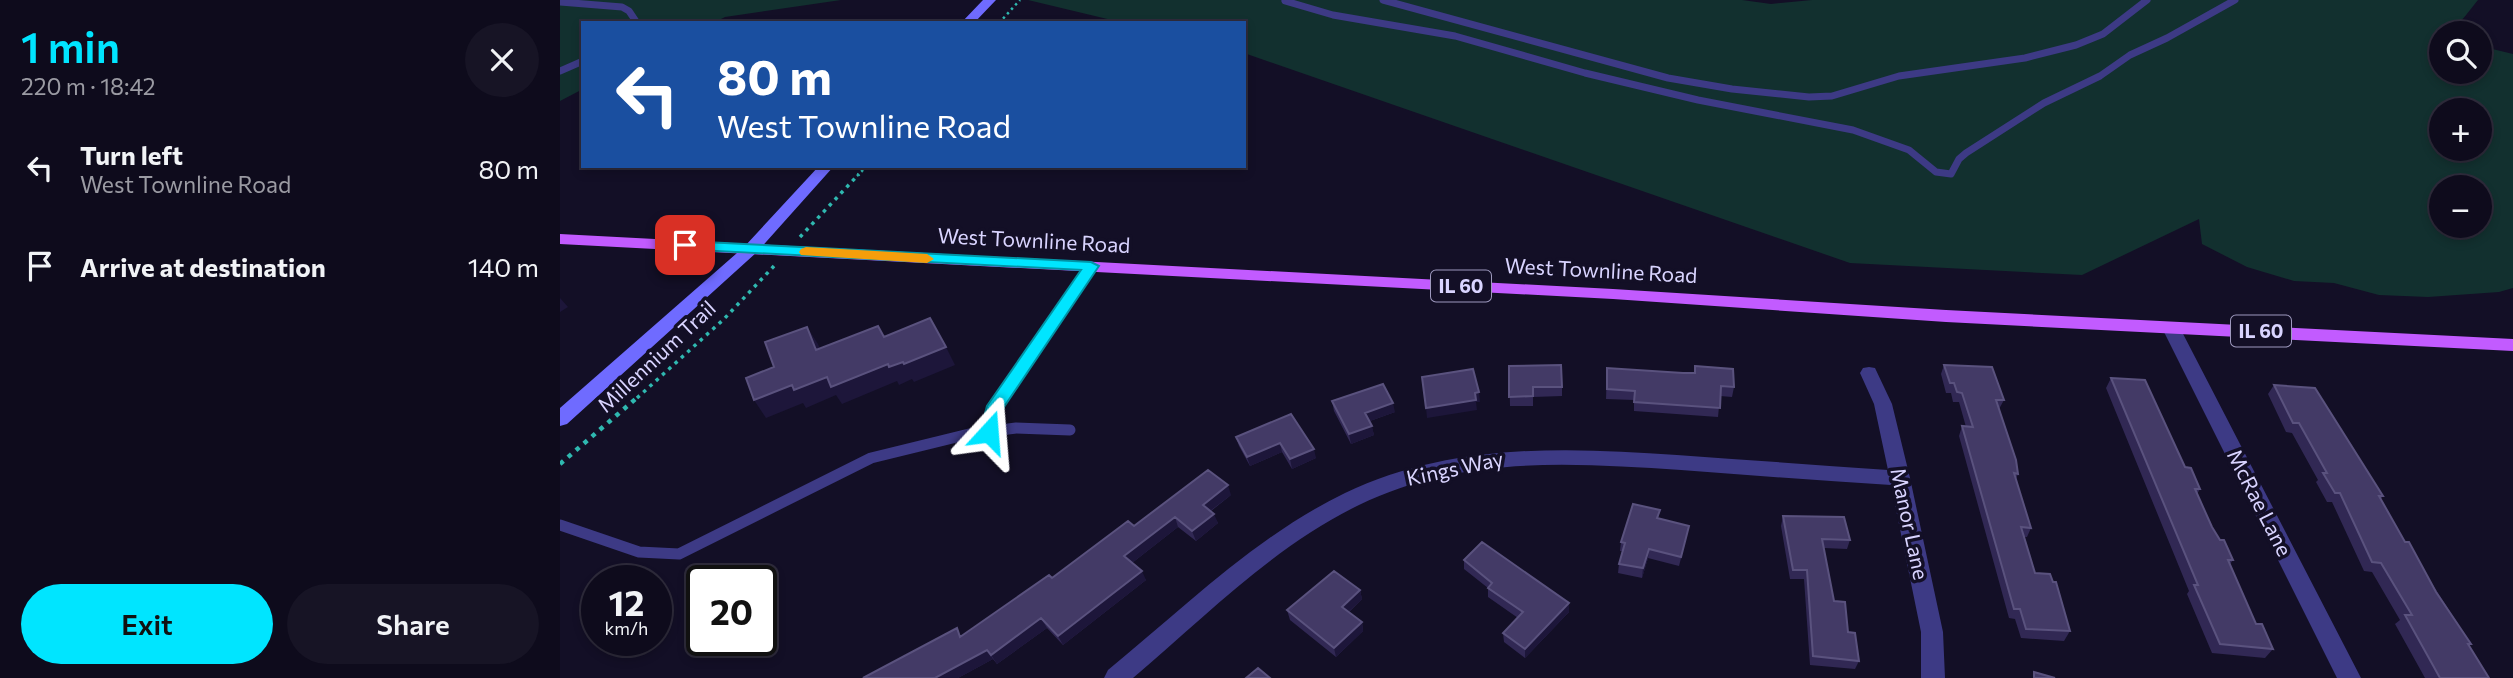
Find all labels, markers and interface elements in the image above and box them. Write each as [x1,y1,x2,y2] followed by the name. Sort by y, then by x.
[21,20,120,72] text: 1 min
[2429,21,2492,238] map controls
[2429,21,2492,84] button: search
[465,23,539,97] button: close
[717,45,832,105] text: 80 m
[602,49,693,140] icon: left
[21,72,156,100] text: 220 m · 18:42
[2429,98,2492,161] button: +
[717,105,1011,145] text: West Townline Road
[80,139,183,170] text: Turn left
[21,149,59,187] icon: left
[479,153,539,184] text: 80 m
[80,170,291,198] text: West Townline Road
[2429,175,2492,238] button: −
[655,215,715,275] pin
[937,222,1131,257] street label: West Townline Road
[666,226,704,264] icon: arrive
[21,247,59,285] icon: arrive
[80,251,326,282] text: Arrive at destination
[468,251,539,282] text: 140 m
[1504,252,1698,287] street label: West Townline Road
[1431,270,1491,302] road number: IL 60
[592,295,720,417] street label: Millennium Trail
[2231,316,2291,346] road number: IL 60
[952,395,1026,469] position arrow
[1404,445,1506,490] street label: Kings Way
[2223,445,2298,560] street label: McRae Lane
[1886,465,1935,582] street label: Manor Lane
[686,565,777,656] speed limit sign: 20
[609,580,644,623] text: 12
[21,584,273,664] button: Exit
[287,584,539,664] button: Share
[605,617,648,639] text: km/h

